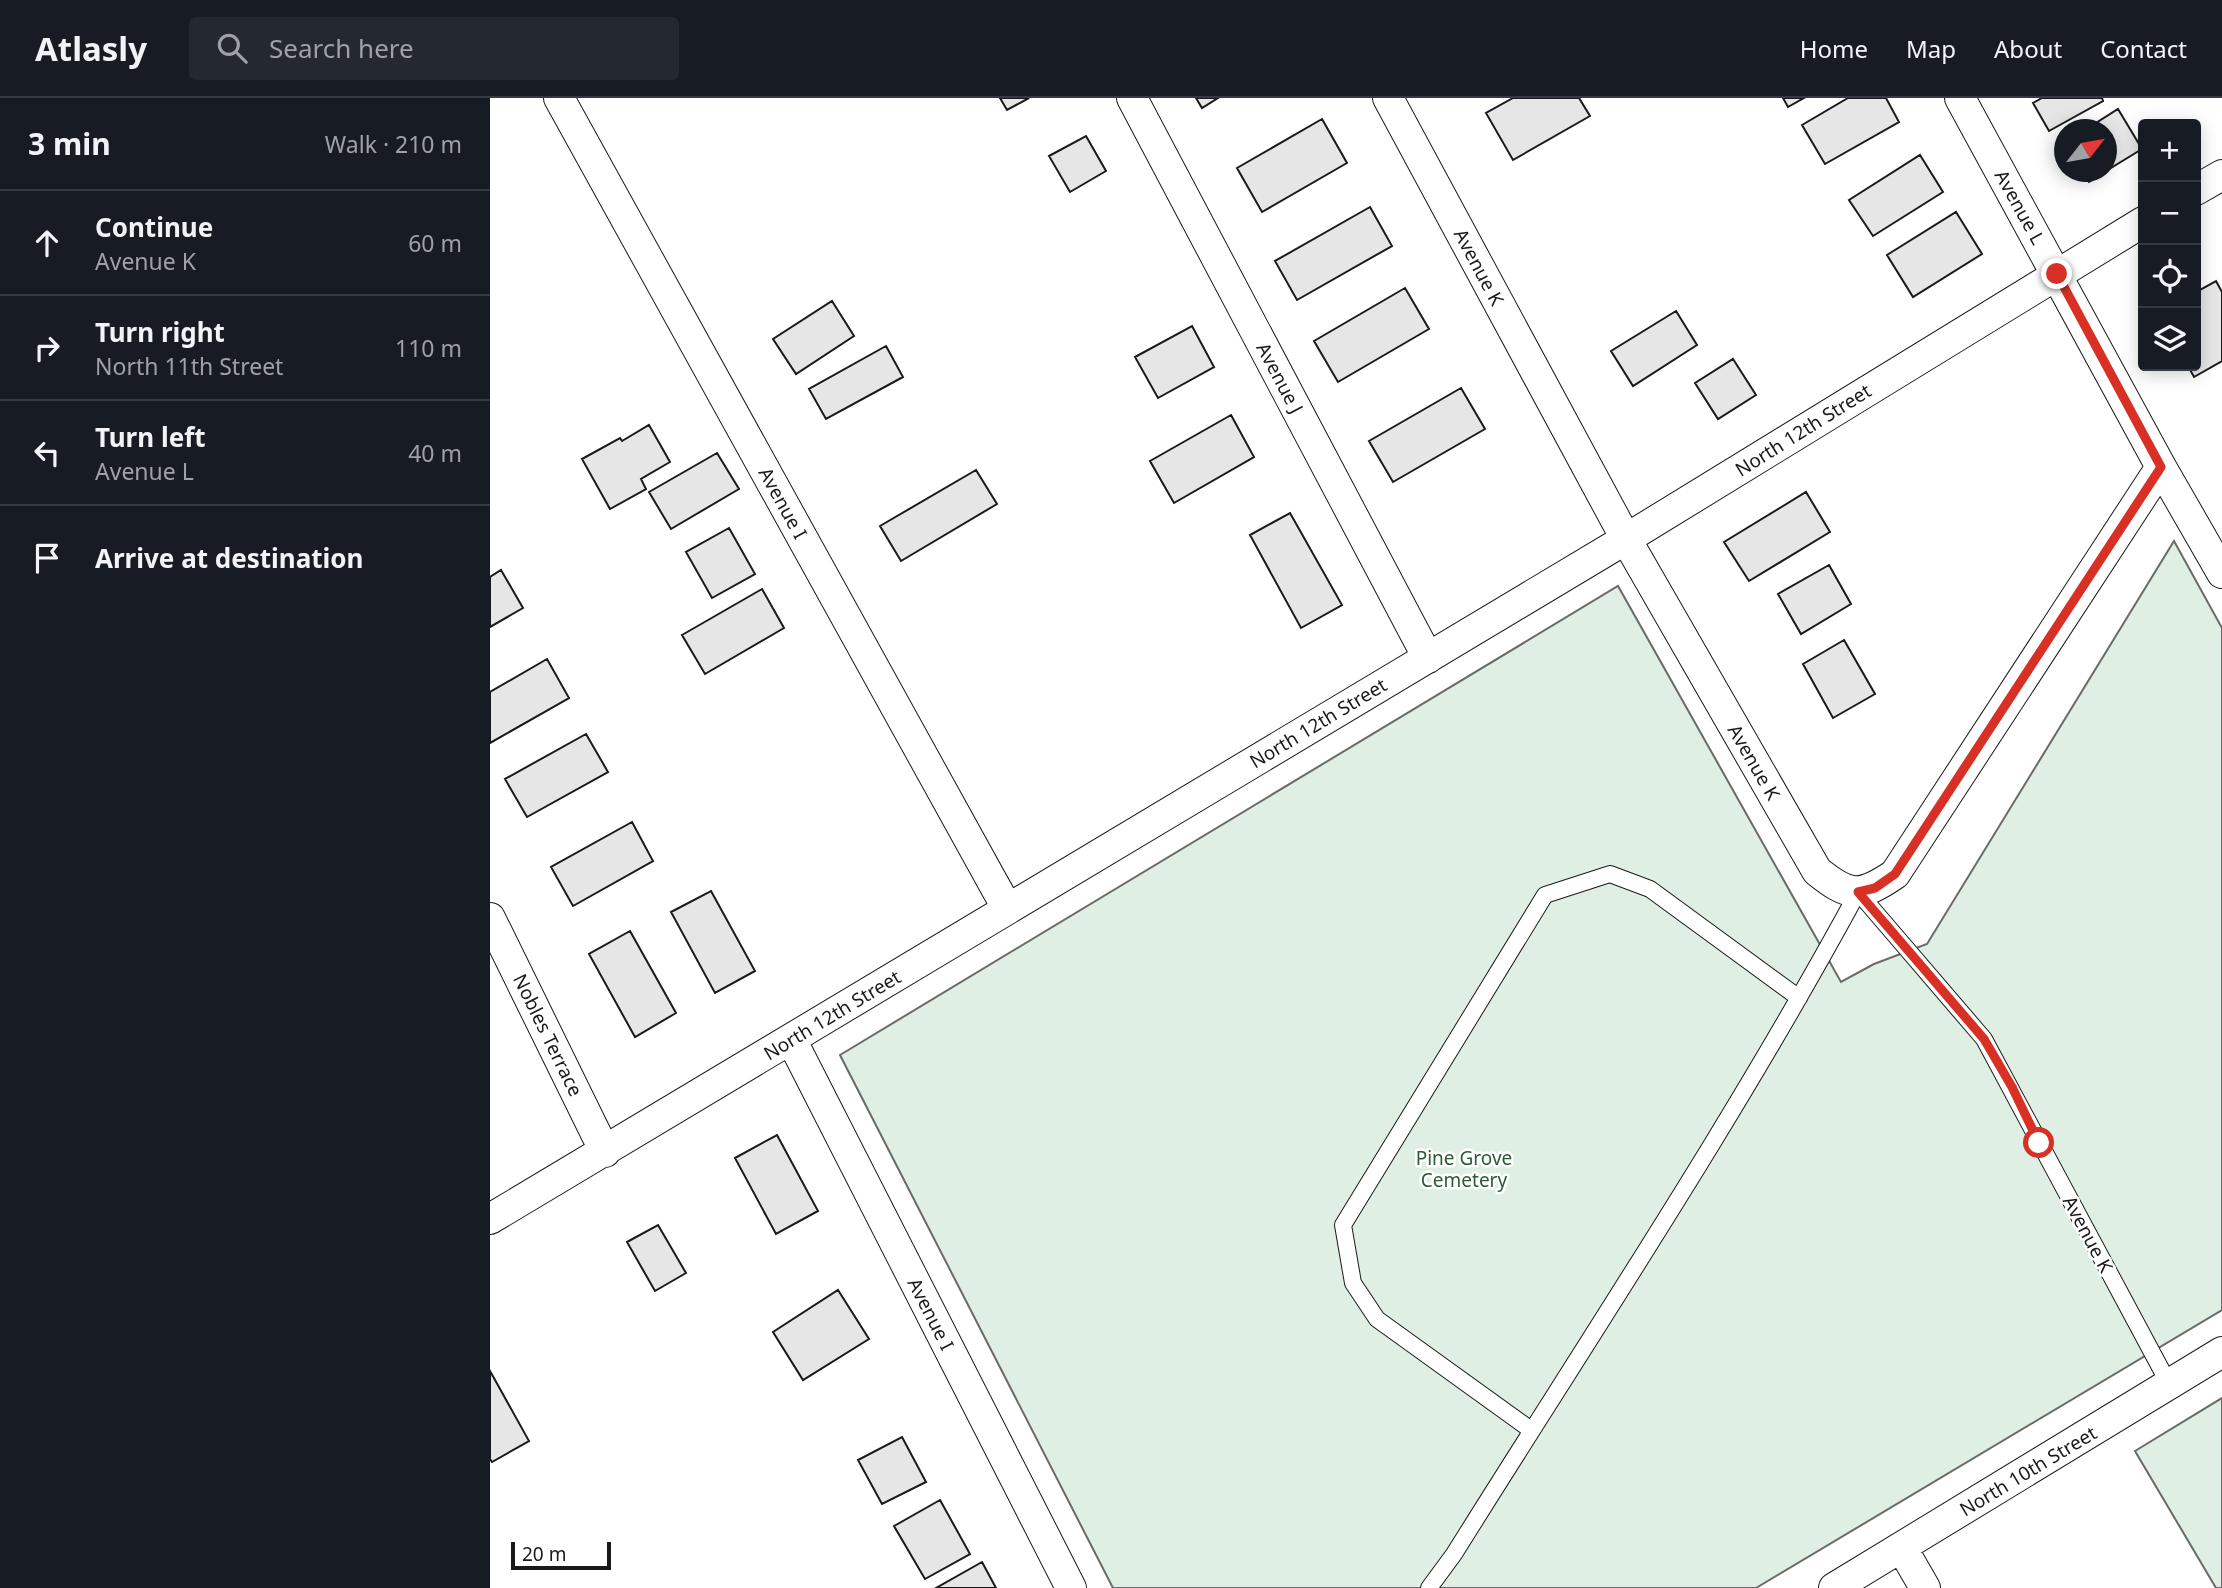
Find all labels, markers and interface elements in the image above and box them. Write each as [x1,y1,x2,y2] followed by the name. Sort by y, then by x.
[189,17,679,80] search box
[35,26,147,71] text: Atlasly
[213,29,251,67] icon: search
[269,30,414,66] text: Search here
[1800,32,1868,65] text: Home
[1906,32,1956,65] text: Map
[1994,32,2062,65] text: About
[2100,32,2187,65] text: Contact
[2054,119,2117,182] north arrow
[2138,119,2201,371] map controls
[2138,119,2201,182] button: +
[28,123,111,164] text: 3 min
[325,128,462,160] text: Walk · 210 m
[1989,165,2051,249] street label: Avenue L
[2138,182,2201,245] button: −
[95,209,213,245] text: Continue
[28,224,66,262] icon: ahead
[1448,224,1510,310] street label: Avenue K
[408,227,462,259] text: 60 m
[95,245,196,277] text: Avenue K
[2138,245,2201,308] button: locate
[2041,258,2072,289] route end
[2138,308,2201,371] button: layers
[95,314,225,350] text: Turn right
[28,329,66,367] icon: right
[395,332,462,364] text: 110 m
[1250,338,1310,418] street label: Avenue J
[95,350,283,382] text: North 11th Street
[1730,378,1876,482] street label: North 12th Street
[95,419,206,455] text: Turn left
[28,434,66,472] icon: left
[408,437,462,469] text: 40 m
[95,455,194,487] text: Avenue L
[753,463,813,543] street label: Avenue I
[28,539,66,577] icon: arrive
[95,540,364,576] text: Arrive at destination
[1245,672,1392,774] street label: North 12th Street
[1722,719,1786,805] street label: Avenue K
[759,964,906,1066] street label: North 12th Street
[507,970,589,1100] street label: Nobles Terrace
[2023,1127,2054,1158] route start
[1416,1145,1512,1193] park label: Pine Grove Cemetery
[2057,1191,2119,1277] street label: Avenue K
[902,1273,960,1355] street label: Avenue I
[1955,1420,2102,1522] street label: North 10th Street
[511,1539,611,1571] scale bar
[522,1541,566,1567] text: 20 m

